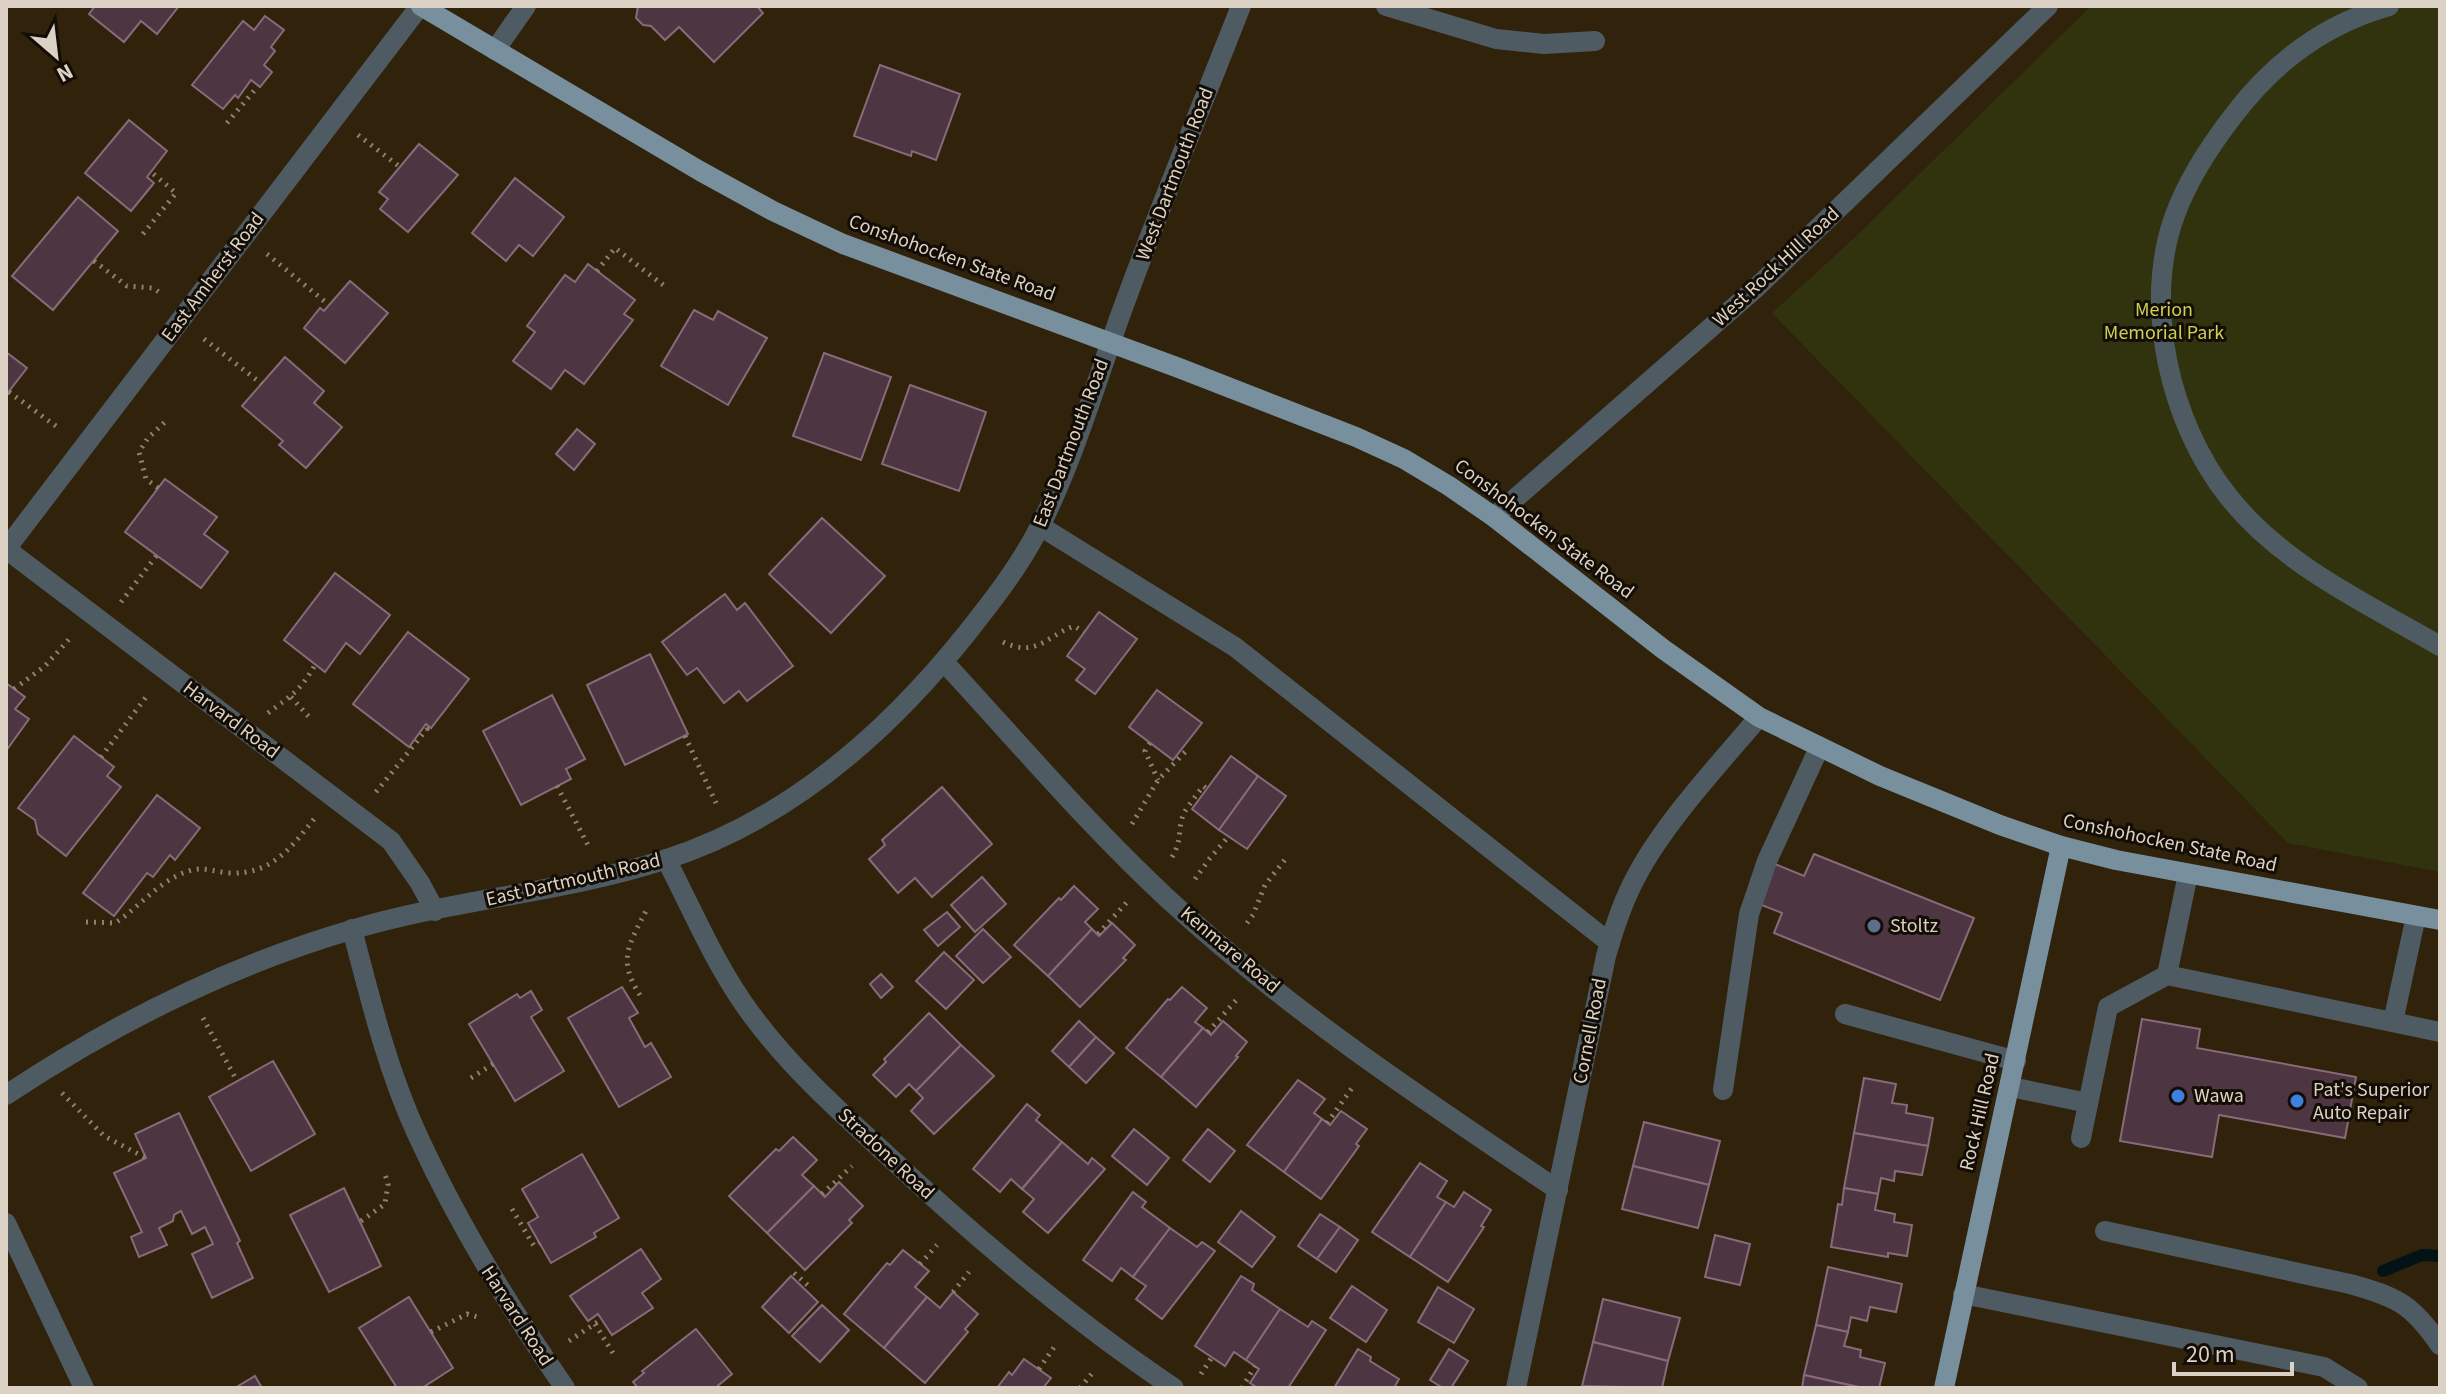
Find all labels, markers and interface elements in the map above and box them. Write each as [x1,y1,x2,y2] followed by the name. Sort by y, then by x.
[16,16,96,96] north arrow
[51,55,79,90] text: N
[1129,83,1221,265] street label: West Dartmouth Road
[1706,201,1846,333] street label: West Rock Hill Road
[155,206,271,348] street label: East Amherst Road
[845,208,1059,308] street label: Conshohocken State Road
[2104,296,2224,347] park label: Merion Memorial Park
[1026,355,1116,531] street label: East Dartmouth Road
[1448,452,1640,606] street label: Conshohocken State Road
[177,674,285,766] street label: Harvard Road
[2060,807,2280,879] street label: Conshohocken State Road
[483,846,663,914] street label: East Dartmouth Road
[1174,900,1286,1000] street label: Kenmare Road
[1890,912,1938,940] place label: Stoltz
[1865,917,1883,935] marker: Stoltz
[1566,976,1614,1086] street label: Cornell Road
[1953,1050,2007,1174] street label: Rock Hill Road
[2313,1076,2429,1127] place label: Pat's Superior Auto Repair
[2194,1082,2244,1110] place label: Wawa
[2169,1087,2187,1105] marker: Wawa
[2288,1092,2306,1110] marker: Pat's Superior Auto Repair
[831,1102,941,1206] street label: Stradone Road
[474,1260,560,1372] street label: Harvard Road
[2174,1326,2292,1376] scale bar
[2186,1337,2235,1372] text: 20 m

